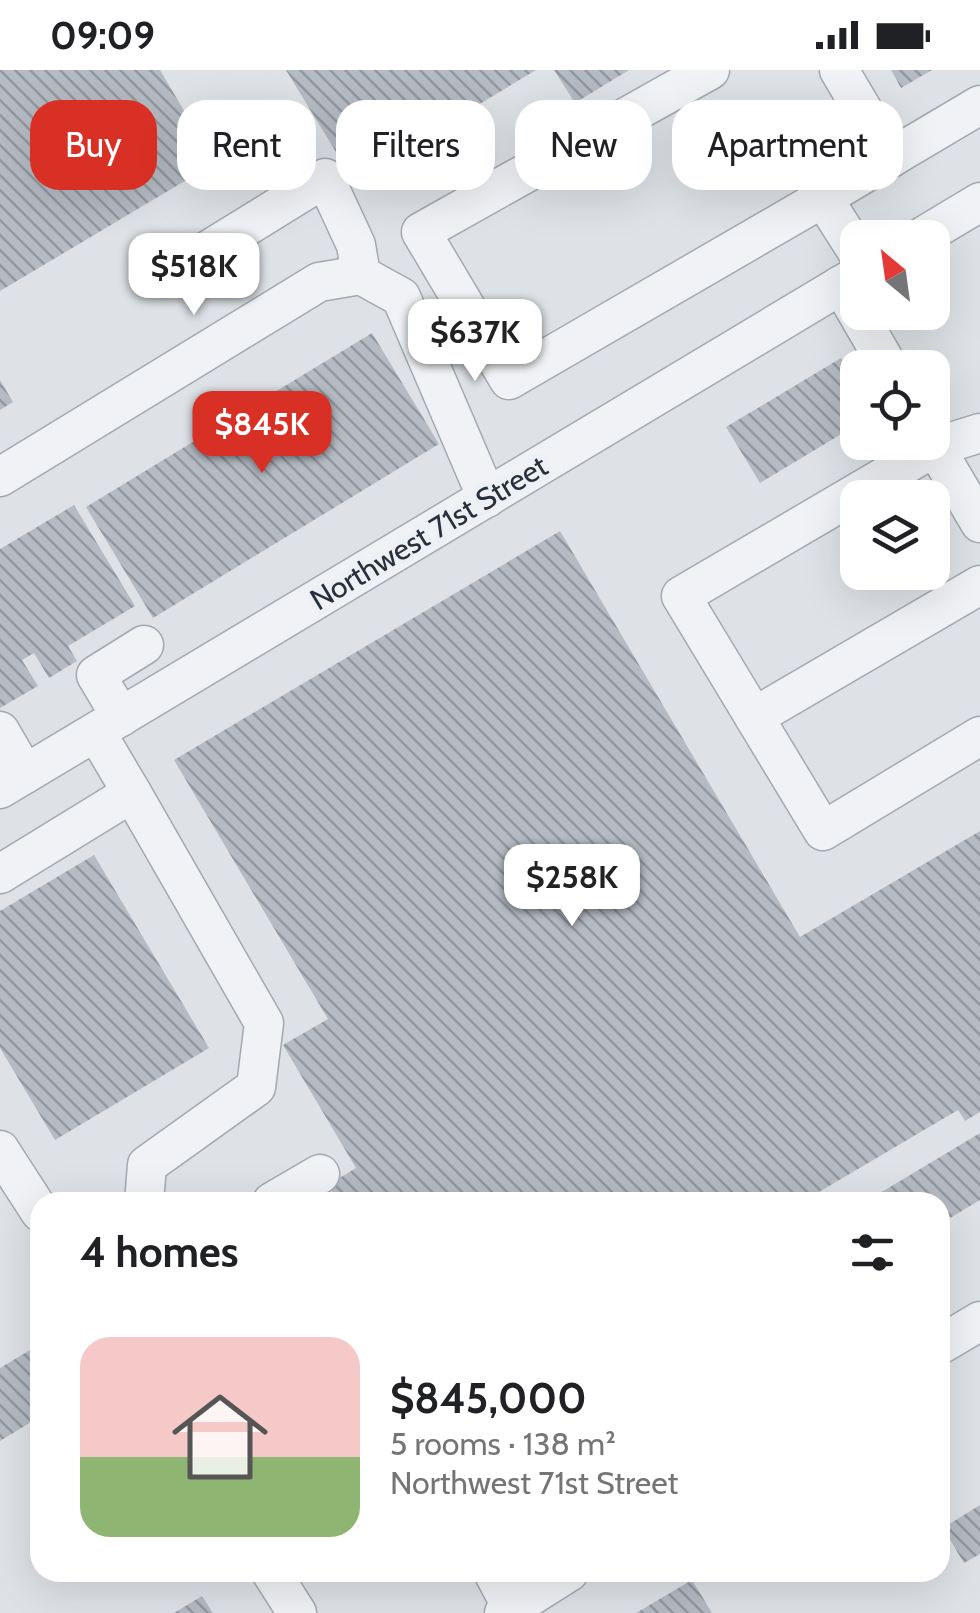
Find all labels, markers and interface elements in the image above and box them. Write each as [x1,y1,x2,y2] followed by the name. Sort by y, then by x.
[50,12,155,59] text: 09:09
[30,100,157,190] chip: Buy
[177,100,316,190] chip: Rent
[336,100,495,190] chip: Filters
[515,100,652,190] chip: New
[672,100,903,190] chip: Apartment
[840,220,950,330] north arrow
[840,220,950,590] map controls
[124,233,264,318] pin: $518K
[151,246,237,285] text: $518K
[405,299,545,384] pin: $637K
[430,312,520,351] text: $637K
[840,350,950,460] button: locate
[192,391,332,476] pin: $845K
[214,404,310,443] text: $845K
[303,447,554,618] street label: Northwest 71st Street
[840,480,950,590] button: layers
[502,844,642,929] pin: $258K
[526,857,618,896] text: $258K
[845,1225,900,1280] icon: filters
[80,1226,239,1278] text: 4 homes
[390,1372,587,1424] text: $845,000
[160,1377,280,1497] icon: home
[390,1424,616,1463] text: 5 rooms · 138 m²
[390,1463,678,1502] text: Northwest 71st Street

